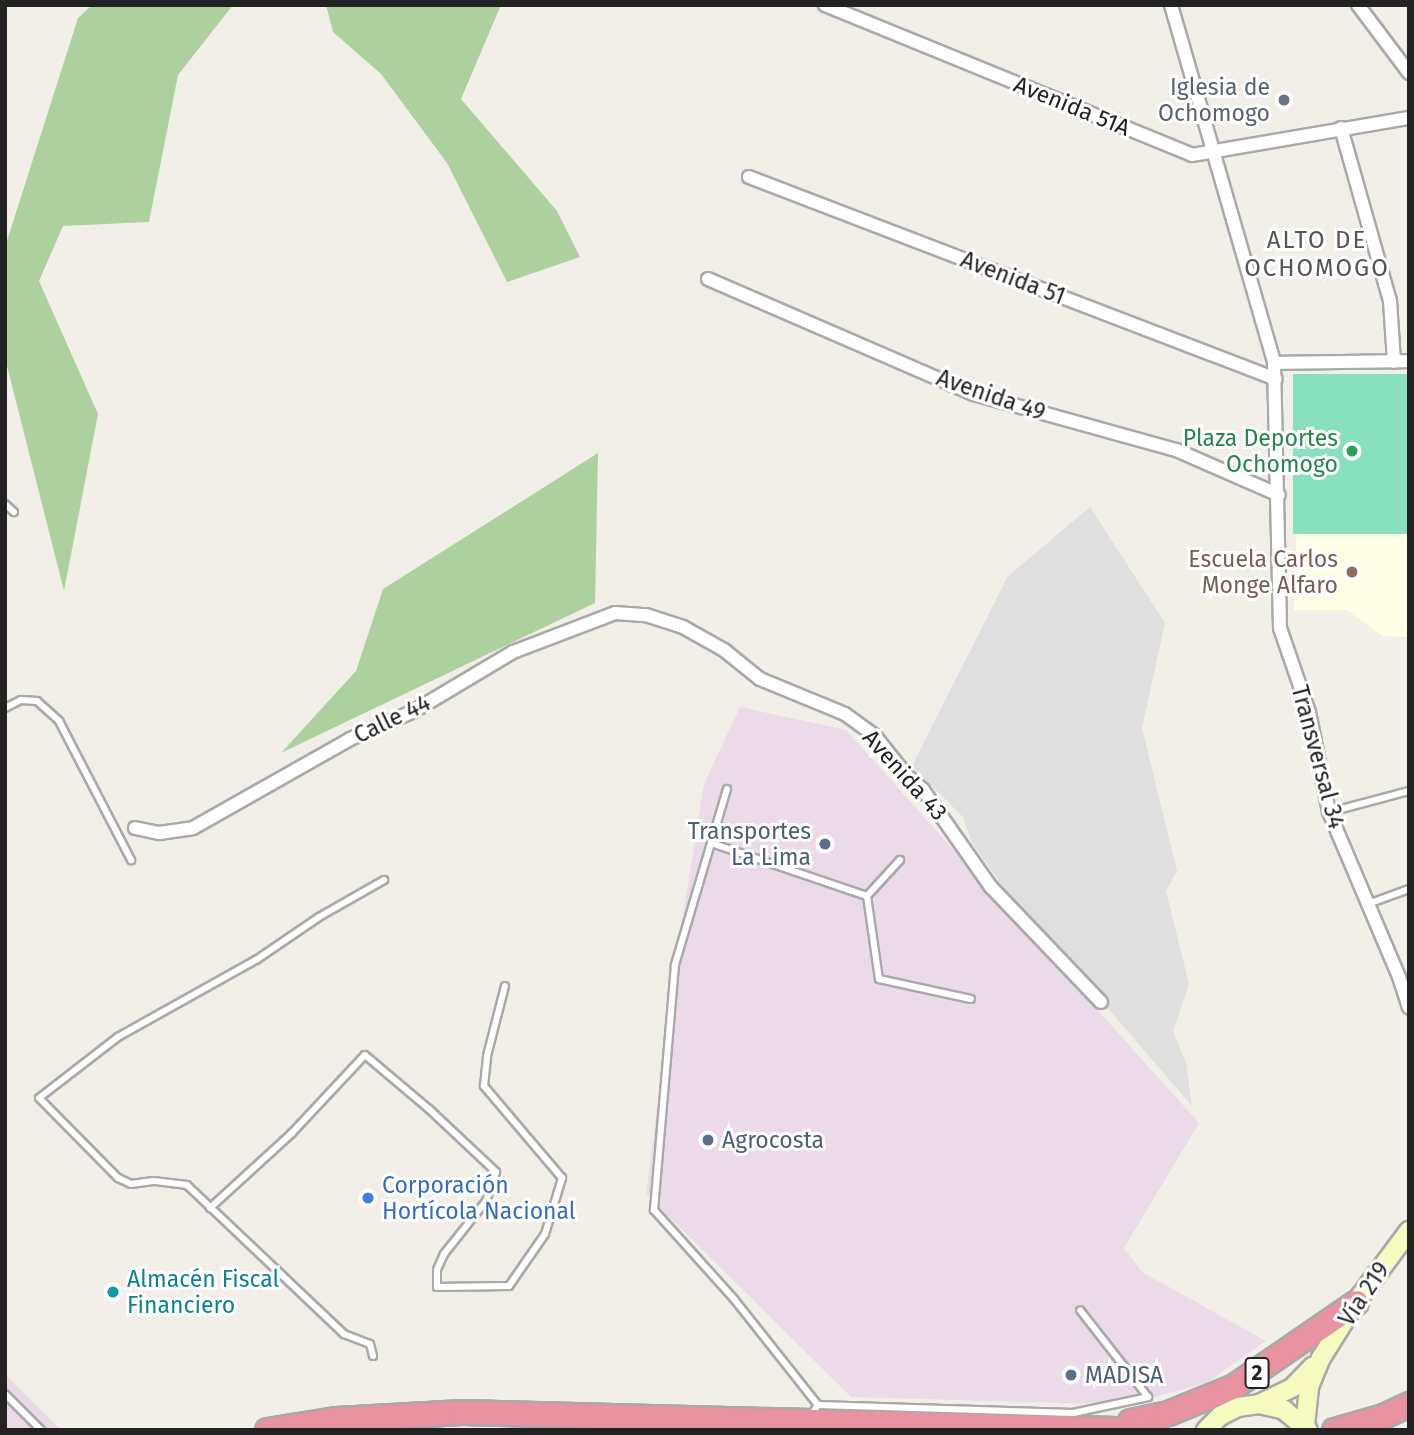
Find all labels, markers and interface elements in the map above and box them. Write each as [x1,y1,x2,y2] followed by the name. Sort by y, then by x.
[1010,70,1134,142] street label: Avenida 51A
[1158,73,1270,127] place label: Iglesia de Ochomogo
[1276,92,1292,108] marker: Iglesia de Ochomogo
[1245,227,1389,283] district label: ALTO DE OCHOMOGO
[957,245,1069,311] street label: Avenida 51
[933,364,1049,426] street label: Avenida 49
[1183,424,1338,478] place label: Plaza Deportes Ochomogo
[1344,443,1360,459] marker: Plaza Deportes Ochomogo
[1188,545,1338,599] place label: Escuela Carlos Monge Alfaro
[1344,564,1360,580] marker: Escuela Carlos Monge Alfaro
[1286,682,1350,832] street label: Transversal 34
[349,689,435,749] street label: Calle 44
[857,724,953,826] street label: Avenida 43
[688,817,811,871] place label: Transportes La Lima
[817,836,833,852] marker: Transportes La Lima
[722,1126,824,1154] place label: Agrocosta
[700,1132,716,1148] marker: Agrocosta
[382,1171,576,1225] place label: Corporación Hortícola Nacional
[360,1190,376,1206] marker: Corporación Hortícola Nacional
[1333,1257,1395,1331] street label: Vía 219
[127,1265,279,1319] place label: Almacén Fiscal Financiero
[105,1284,121,1300] marker: Almacén Fiscal Financiero
[1243,1356,1271,1390] road number: 2
[1085,1361,1163,1389] place label: MADISA
[1063,1367,1079,1383] marker: MADISA

